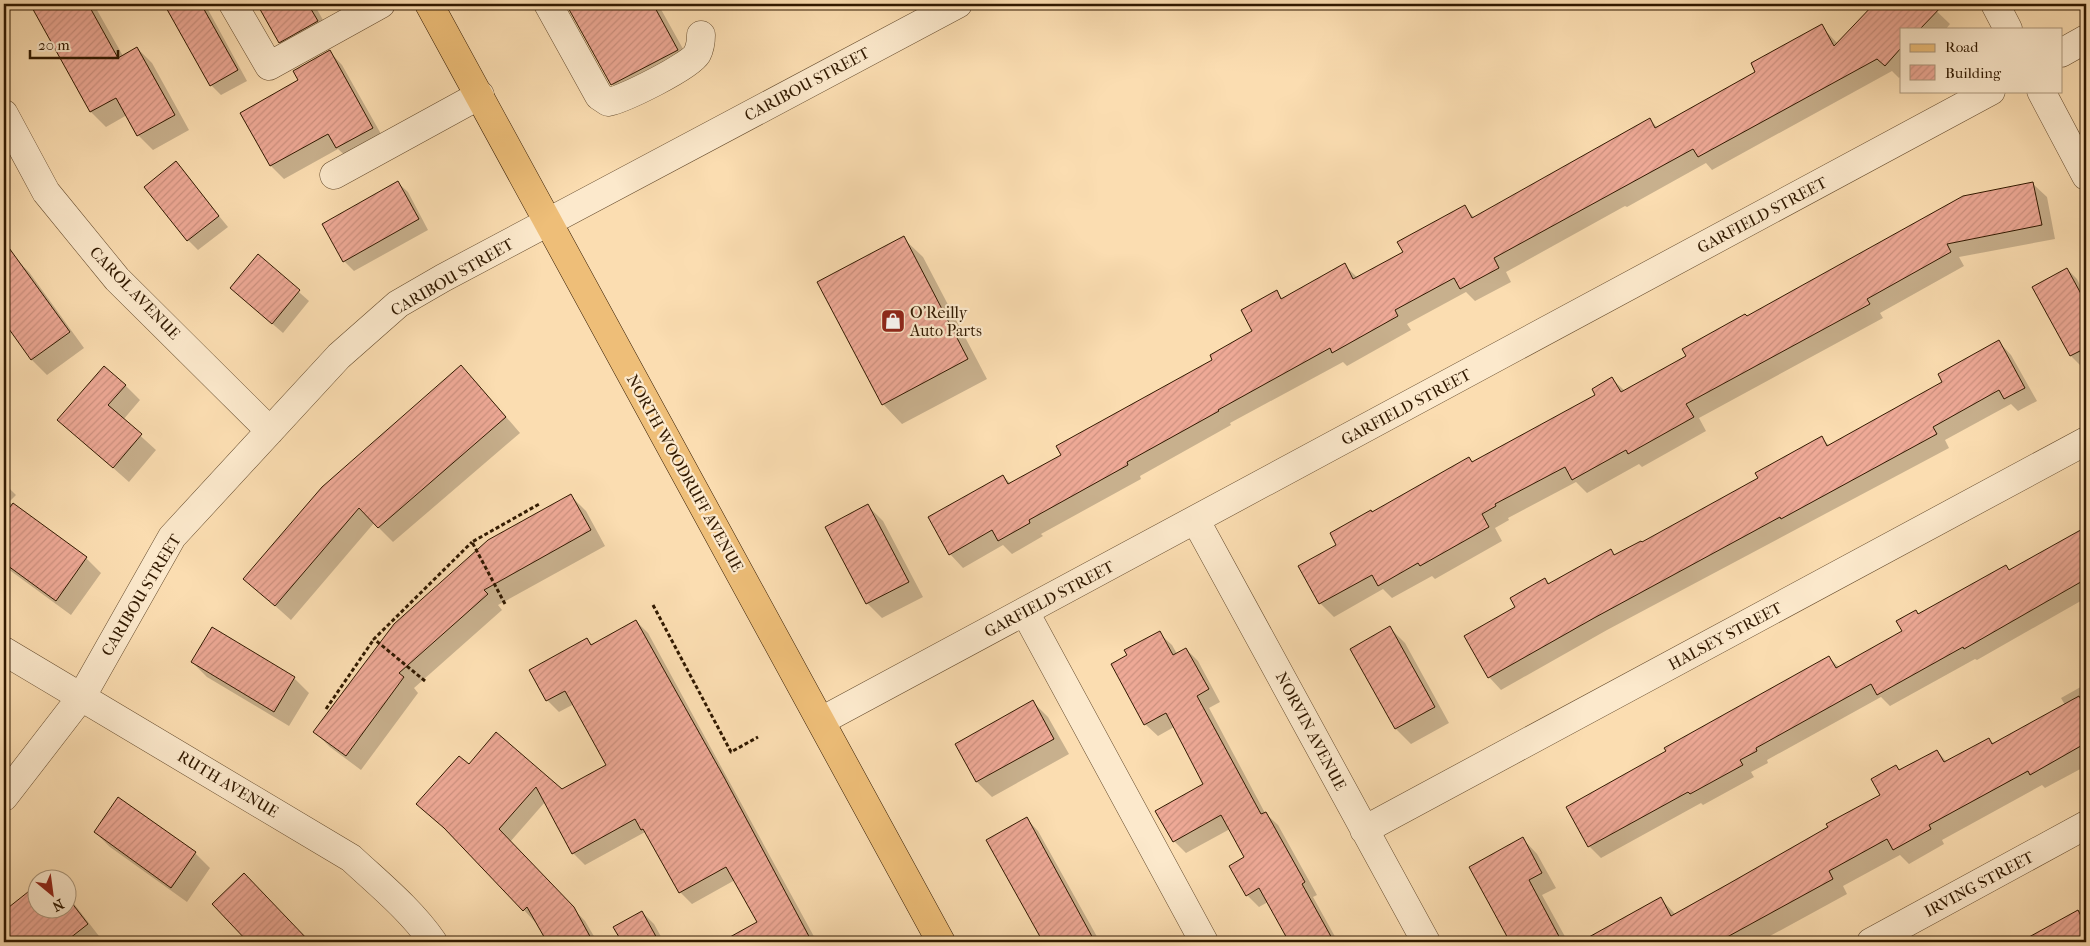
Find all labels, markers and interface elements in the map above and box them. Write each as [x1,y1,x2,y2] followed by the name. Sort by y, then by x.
[30,28,118,60] scale bar
[1900,28,2062,92] legend
[38,36,70,54] text: 20 m
[1945,38,1979,56] text: Road
[741,43,873,125] street label: CARIBOU STREET
[1945,64,2002,82] text: Building
[1694,173,1830,257] street label: GARFIELD STREET
[387,234,517,320] street label: CARIBOU STREET
[86,243,184,344] street label: CAROL AVENUE
[909,303,982,340] place label: O'Reilly Auto Parts
[880,308,906,334] shop icon: O'Reilly Auto Parts
[1338,365,1474,449] street label: GARFIELD STREET
[623,371,747,575] street label: NORTH WOODRUFF AVENUE
[97,530,185,659] street label: CARIBOU STREET
[981,557,1117,641] street label: GARFIELD STREET
[1665,598,1785,674] street label: HALSEY STREET
[1272,669,1350,794] street label: NORVIN AVENUE
[174,746,282,822] street label: RUTH AVENUE
[1921,847,2037,921] street label: IRVING STREET
[28,868,78,918] north arrow
[49,895,67,915] text: N

